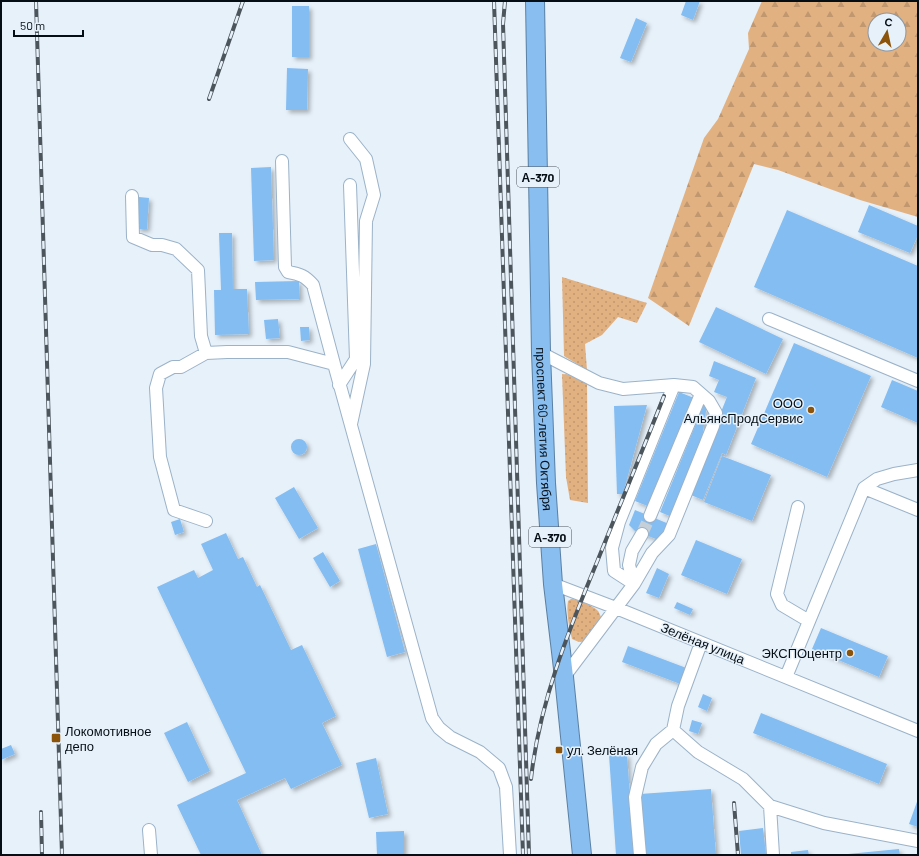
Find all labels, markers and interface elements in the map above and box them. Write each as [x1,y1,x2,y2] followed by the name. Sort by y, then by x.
[14,12,83,38] scale bar
[867,12,907,52] north arrow
[884,15,894,29] text: С
[20,18,45,32] text: 50 m
[517,167,559,187] road number: А-370
[533,347,556,511] street label: проспект 60-летия Октября
[684,395,803,426] place label: ООО АльянсПродСервис
[806,405,816,415] marker: ООО АльянсПродСервис
[529,527,571,547] road number: А-370
[659,619,748,667] street label: Зелёная улица
[761,645,842,661] place label: ЭКСПОцентр
[845,648,855,658] marker: ЭКСПОцентр
[65,723,151,754] place label: Локомотивное депо
[50,732,62,744] marker: Локомотивное депо
[567,742,638,758] place label: ул. Зелёная
[554,745,564,755] marker: ул. Зелёная

